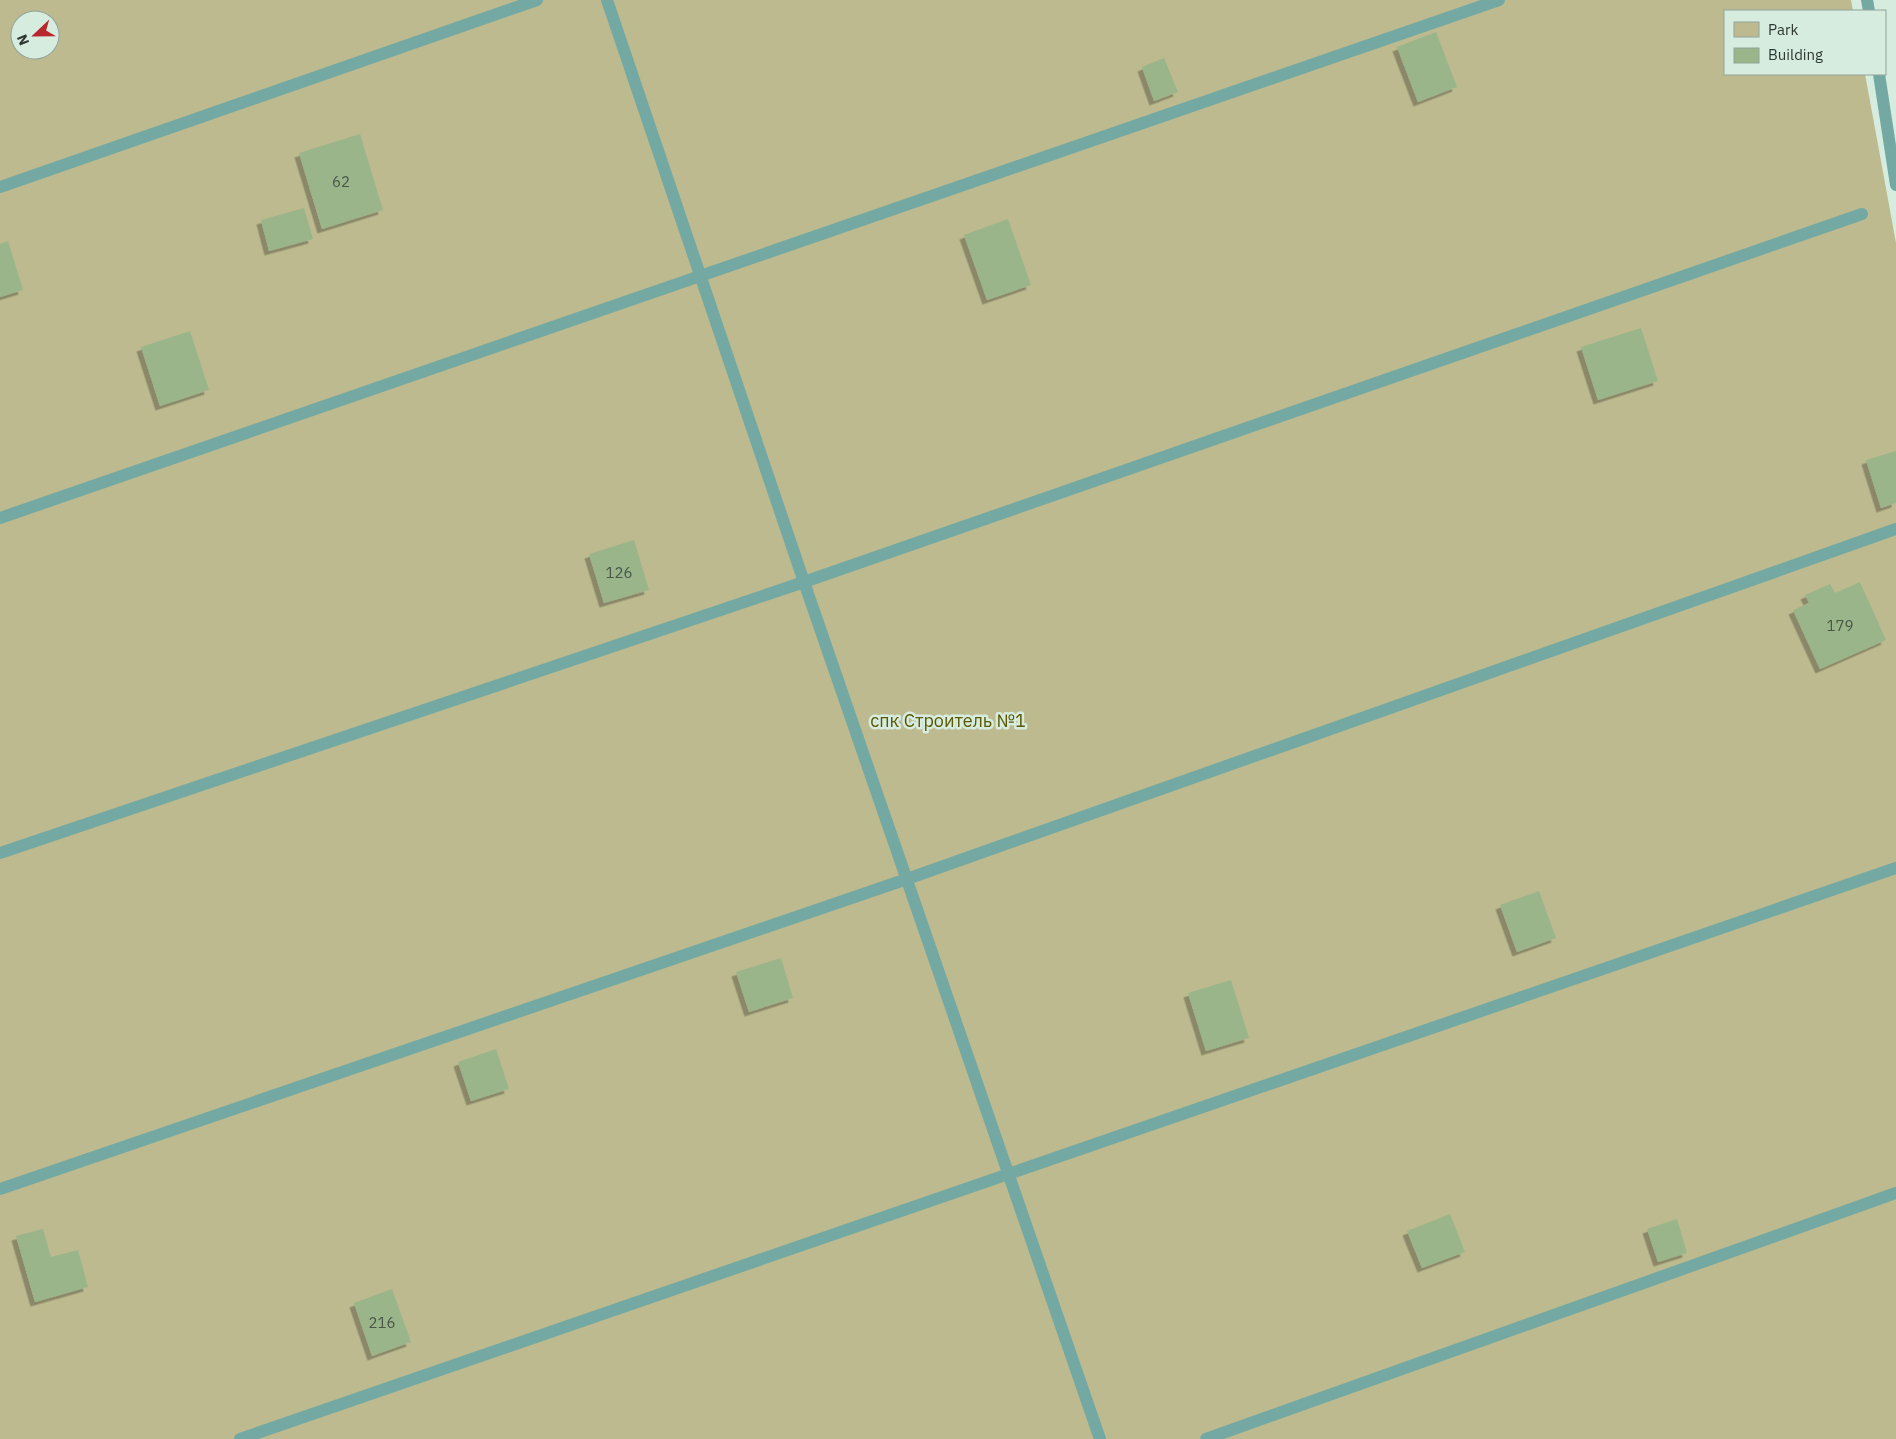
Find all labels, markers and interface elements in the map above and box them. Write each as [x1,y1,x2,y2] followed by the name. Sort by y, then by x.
[10,10,60,60] north arrow
[1724,10,1886,75] legend
[1768,20,1798,39] text: Park
[13,32,33,48] text: N
[1768,45,1823,64] text: Building
[332,172,350,191] house number: 62
[605,563,633,582] house number: 126
[1826,616,1854,635] house number: 179
[870,709,1026,732] park label: спк Строитель №1
[368,1313,396,1332] house number: 216

